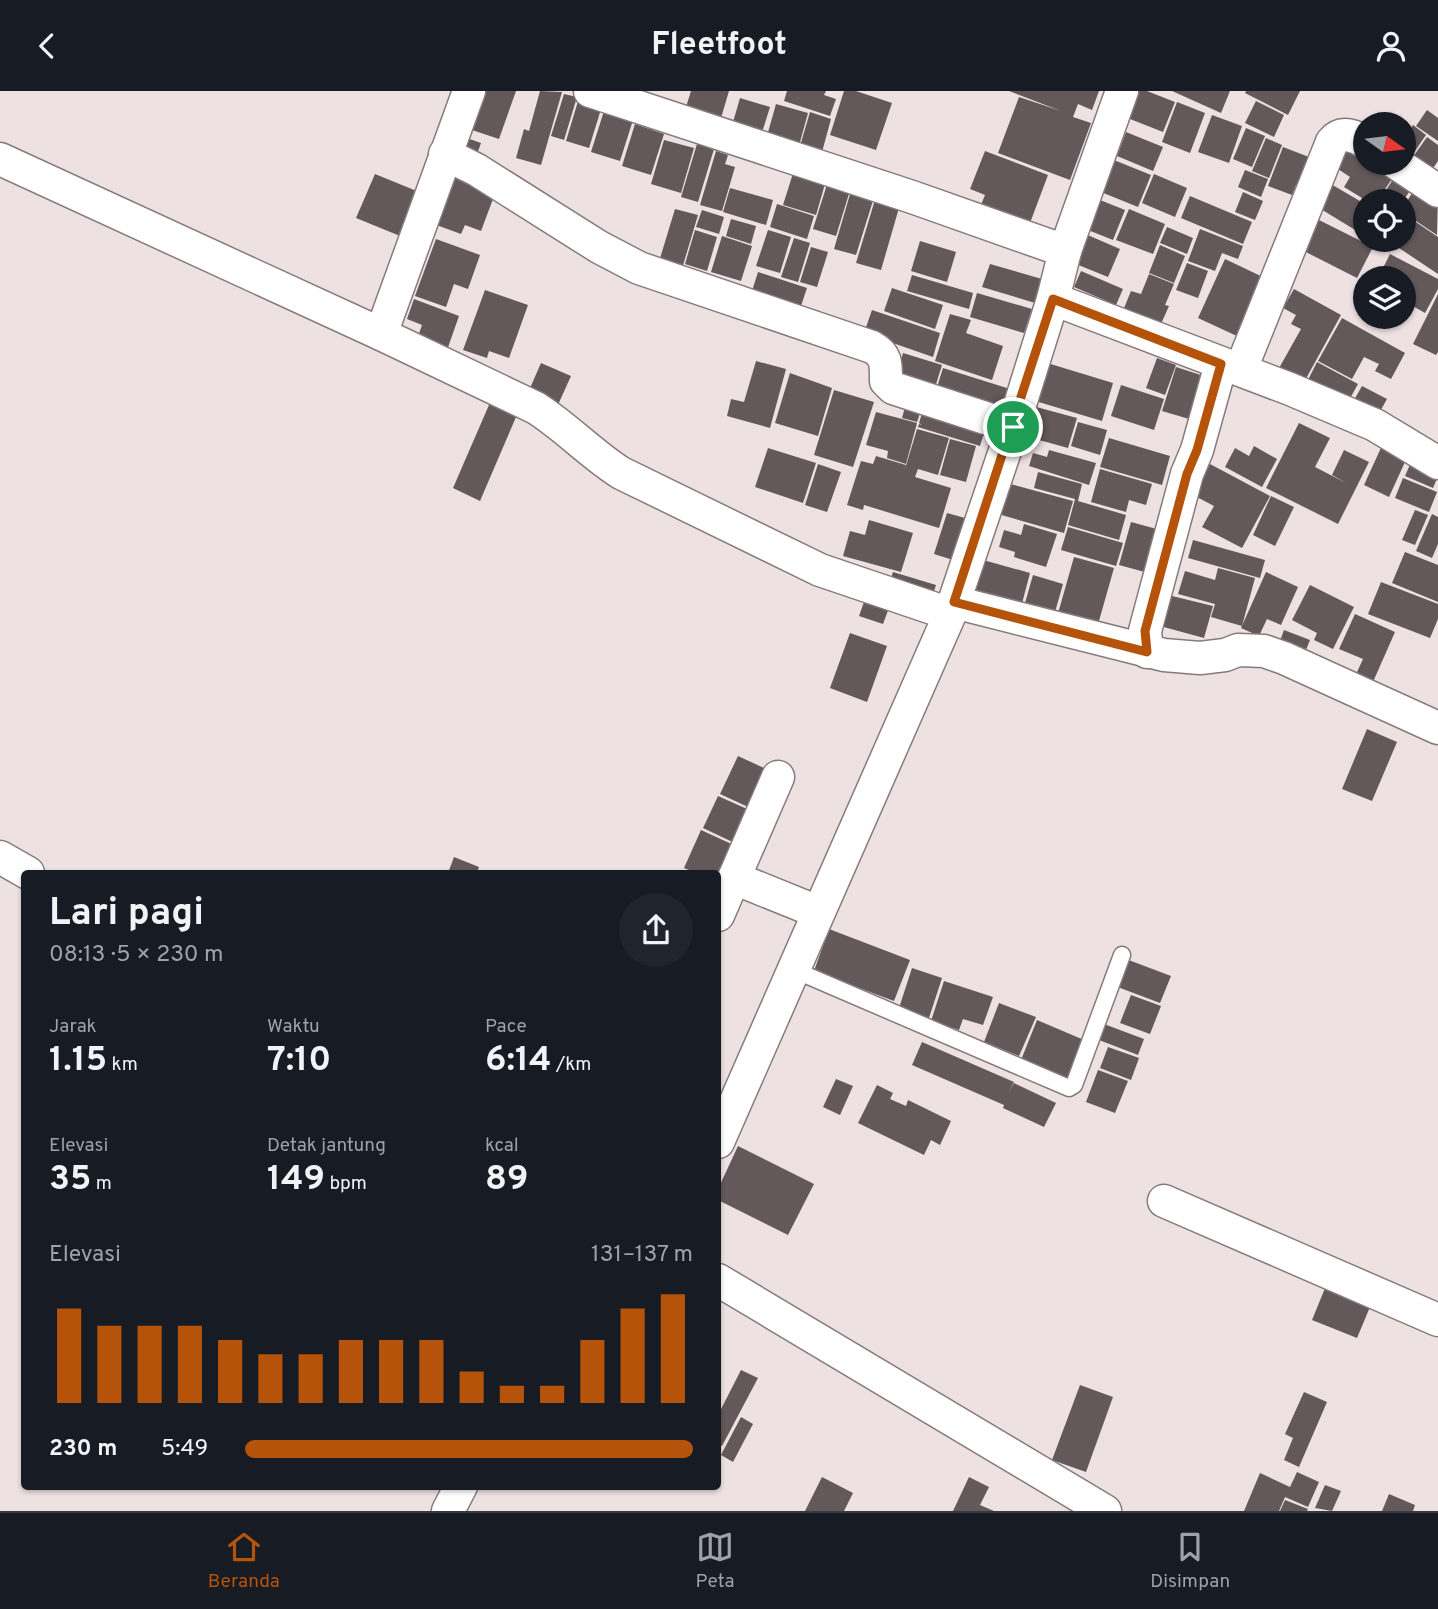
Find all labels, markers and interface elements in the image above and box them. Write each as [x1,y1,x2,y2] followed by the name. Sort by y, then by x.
[651,26,787,66] text: Fleetfoot
[28,27,66,65] icon: back
[1372,27,1410,65] icon: person
[1353,112,1416,175] north arrow
[1353,112,1416,329] map controls
[1353,189,1416,252] button: locate
[1353,266,1416,329] button: layers
[983,397,1043,457] pin
[994,408,1032,446] icon: arrive
[49,890,204,939] text: Lari pagi
[619,893,693,967] button: share
[49,941,224,970] text: 08:13 · 5 × 230 m
[49,1015,97,1039] text: Jarak
[267,1015,320,1039] text: Waktu
[485,1015,527,1039] text: Pace
[49,1039,107,1083] text: 1.15
[267,1039,331,1083] text: 7:10
[485,1039,552,1083] text: 6:14
[107,1053,138,1077] text: km
[552,1053,591,1077] text: /km
[49,1134,108,1158] text: Elevasi
[267,1134,386,1158] text: Detak jantung
[485,1134,519,1158] text: kcal
[49,1158,91,1202] text: 35
[267,1158,325,1202] text: 149
[485,1158,528,1202] text: 89
[91,1172,112,1196] text: m
[325,1172,367,1196] text: bpm
[49,1241,121,1270] text: Elevasi
[591,1241,693,1270] text: 131–137 m
[49,1435,118,1464] text: 230 m
[161,1435,208,1464] text: 5:49
[208,1528,280,1594] tab: Beranda
[696,1528,735,1594] tab: Peta
[1150,1528,1230,1594] tab: Disimpan

